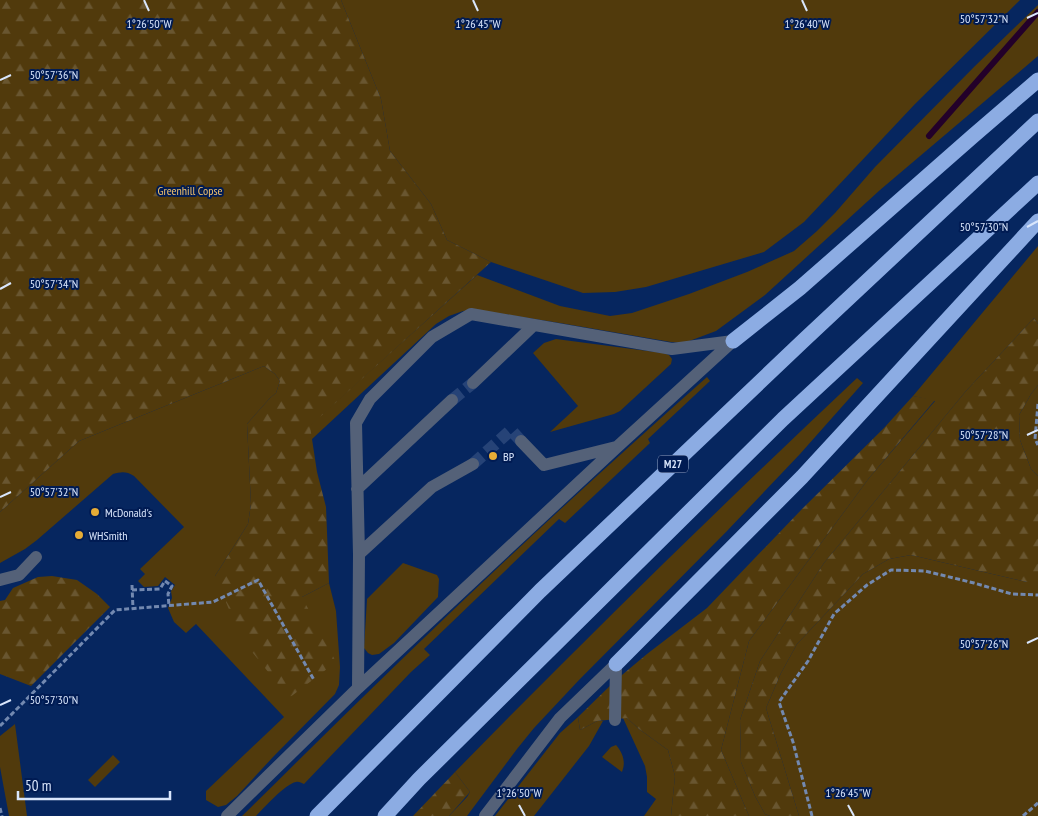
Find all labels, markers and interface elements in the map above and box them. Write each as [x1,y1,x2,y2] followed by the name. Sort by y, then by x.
[960,11,1008,26] text: 50°57'32"N
[126,16,172,31] text: 1°26'50"W
[455,16,501,31] text: 1°26'45"W
[784,16,830,31] text: 1°26'40"W
[30,67,78,82] text: 50°57'36"N
[158,183,222,198] park label: Greenhill Copse
[960,219,1008,234] text: 50°57'30"N
[30,276,78,291] text: 50°57'34"N
[960,427,1008,442] text: 50°57'28"N
[503,449,515,464] place label: BP
[487,450,499,462] marker: BP
[658,456,688,472] road number: M27
[30,484,78,499] text: 50°57'32"N
[105,505,152,520] place label: McDonald's
[89,506,101,518] marker: McDonald's
[89,528,128,543] place label: WHSmith
[73,529,85,541] marker: WHSmith
[960,636,1008,651] text: 50°57'26"N
[30,692,78,707] text: 50°57'30"N
[18,768,170,800] scale bar
[25,776,51,795] text: 50 m
[496,785,542,800] text: 1°26'50"W
[825,785,871,800] text: 1°26'45"W

